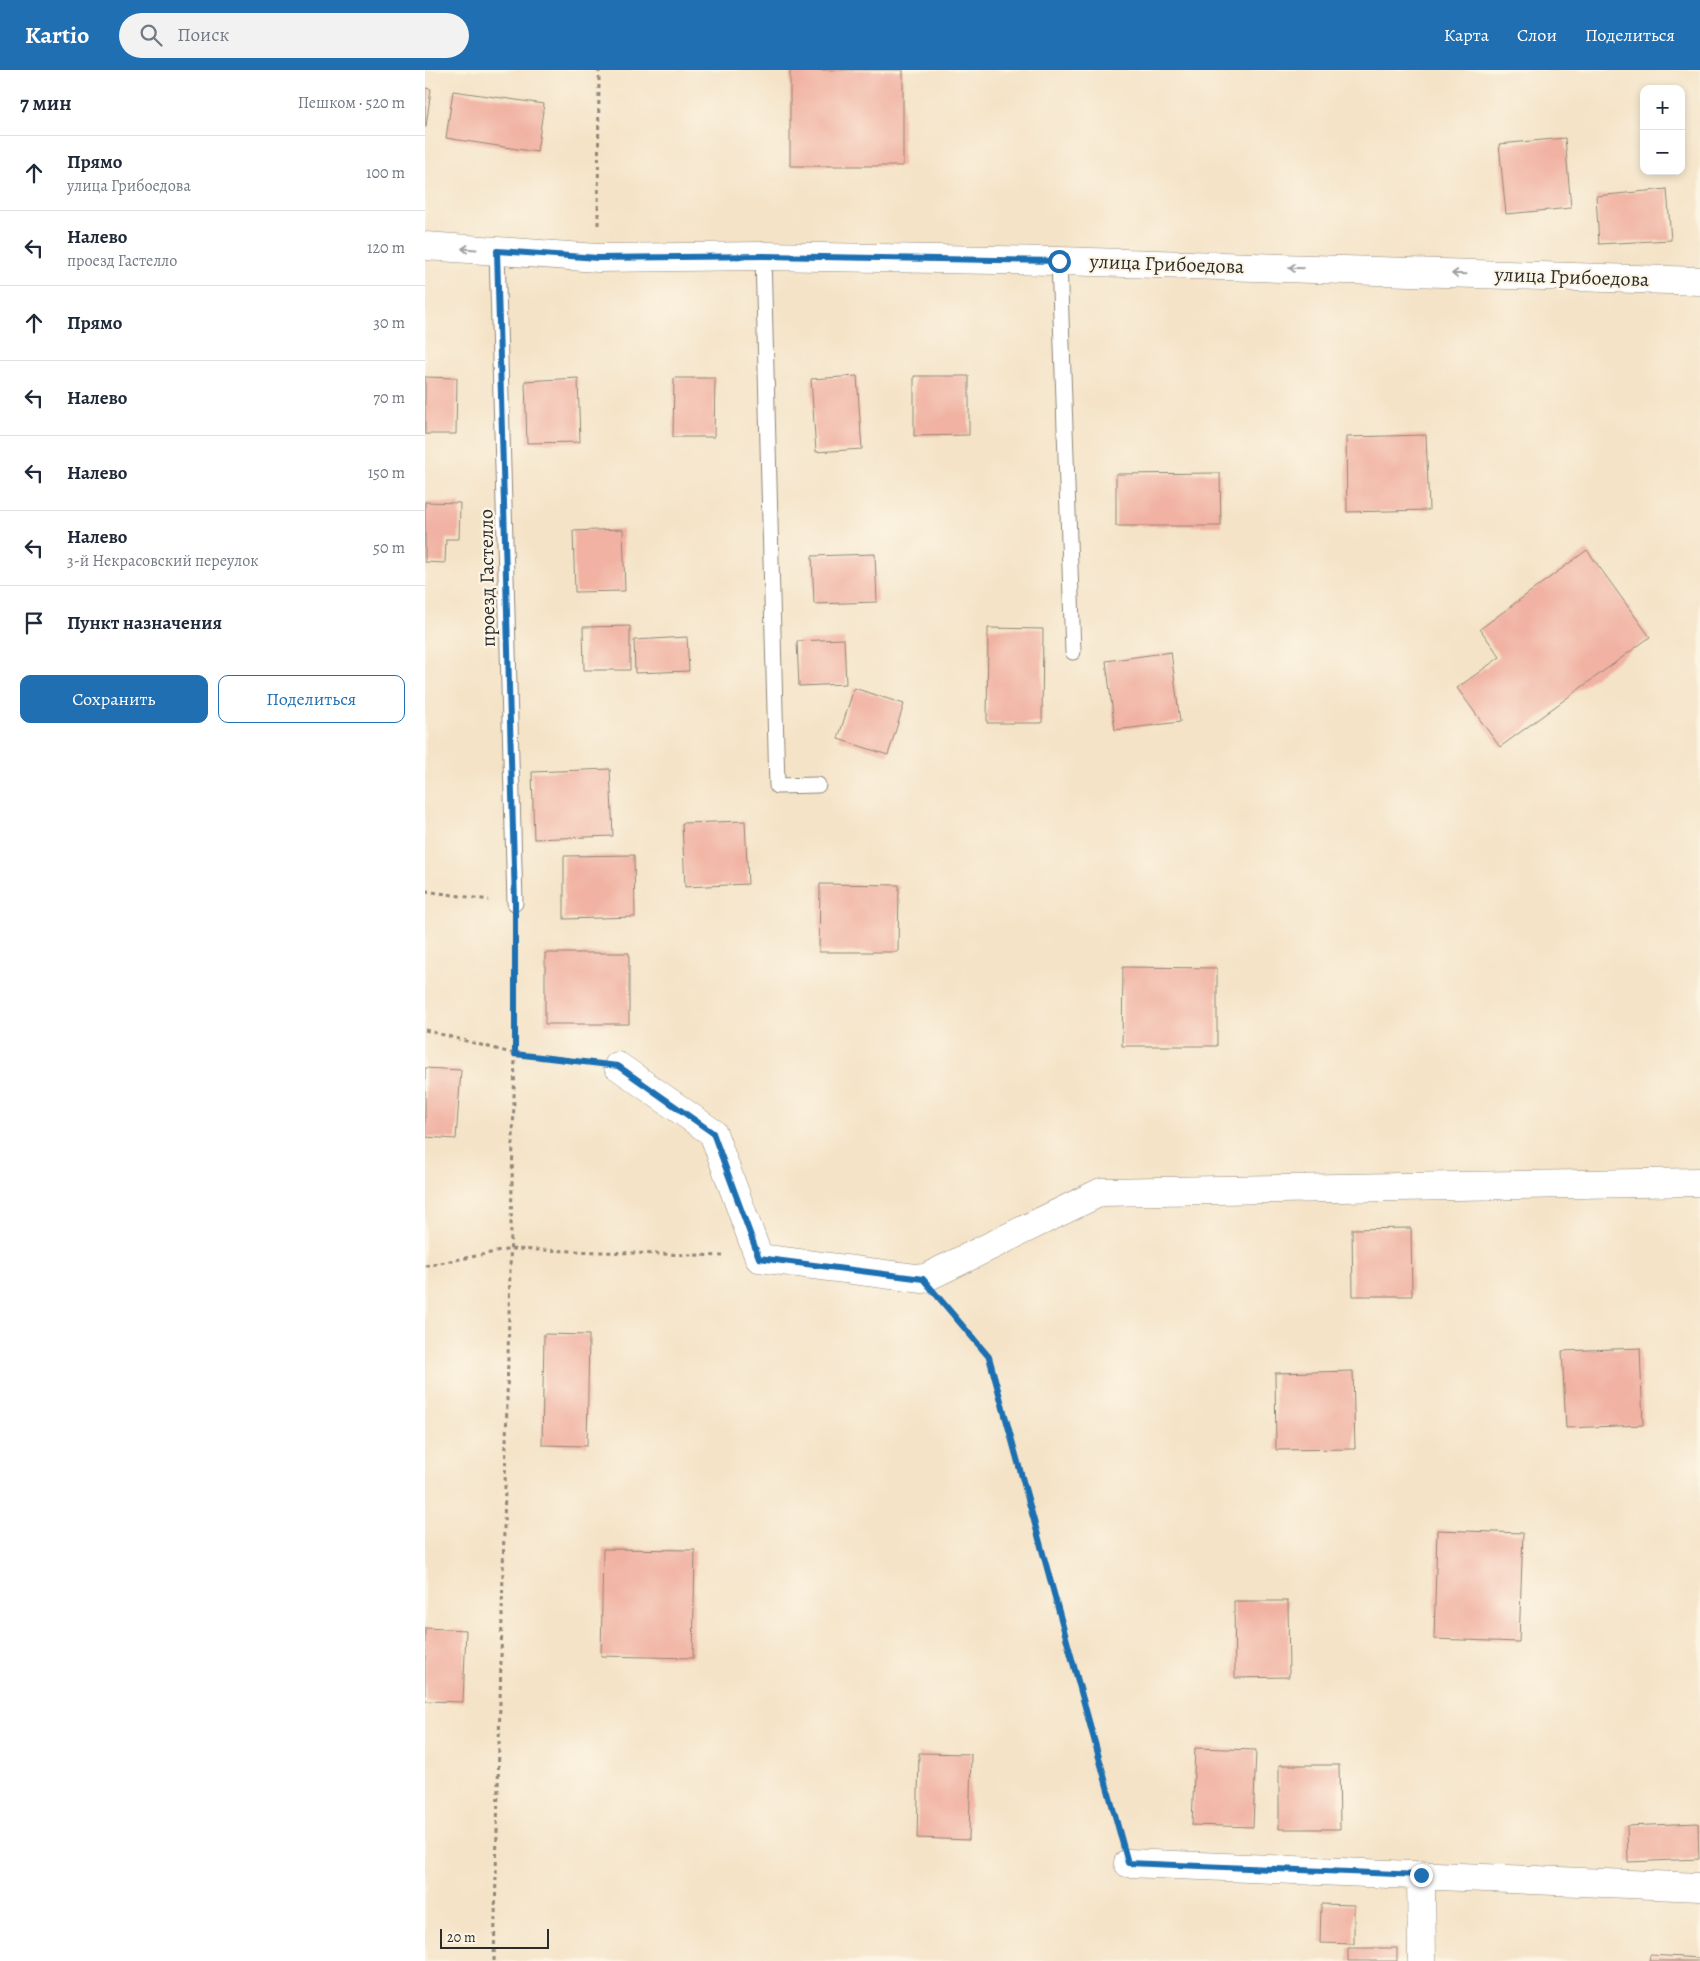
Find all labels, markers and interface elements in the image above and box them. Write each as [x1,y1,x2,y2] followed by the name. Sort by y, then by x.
[119,13,469,58] search box
[25,19,89,51] text: Kartio
[137,21,165,49] icon: search
[177,22,229,48] text: Поиск
[1444,23,1489,47] text: Карта
[1517,23,1557,47] text: Слои
[1585,23,1675,47] text: Поделиться
[1640,85,1685,175] map controls
[1640,85,1685,130] button: +
[20,89,72,117] text: 7 мин
[298,92,405,114] text: Пешком · 520 m
[1640,130,1685,175] button: −
[67,149,122,175] text: Прямо
[20,159,48,187] icon: ahead
[366,162,405,184] text: 100 m
[67,175,191,197] text: улица Грибоедова
[67,224,127,250] text: Налево
[20,234,48,262] icon: left
[367,237,405,259] text: 120 m
[462,245,478,254] one-way arrow
[1088,248,1246,280] street label: улица Грибоедова
[67,250,177,272] text: проезд Гастелло
[1048,250,1071,273] route start
[1493,261,1651,293] street label: улица Грибоедова
[1289,264,1305,273] one-way arrow
[1451,269,1467,278] one-way arrow
[20,309,48,337] icon: ahead
[67,310,122,336] text: Прямо
[373,312,405,334] text: 30 m
[20,384,48,412] icon: left
[67,385,127,411] text: Налево
[373,387,405,409] text: 70 m
[20,459,48,487] icon: left
[67,460,127,486] text: Налево
[368,462,405,484] text: 150 m
[472,509,502,647] street label: проезд Гастелло
[67,524,127,550] text: Налево
[20,534,48,562] icon: left
[373,537,405,559] text: 50 m
[67,550,259,572] text: 3-й Некрасовский переулок
[20,609,48,637] icon: arrive
[67,610,222,636] text: Пункт назначения
[20,675,208,723] button: Сохранить
[218,675,405,723] button: Поделиться
[1410,1864,1433,1887] route end
[440,1926,549,1949] scale bar
[447,1928,476,1947] text: 20 m

